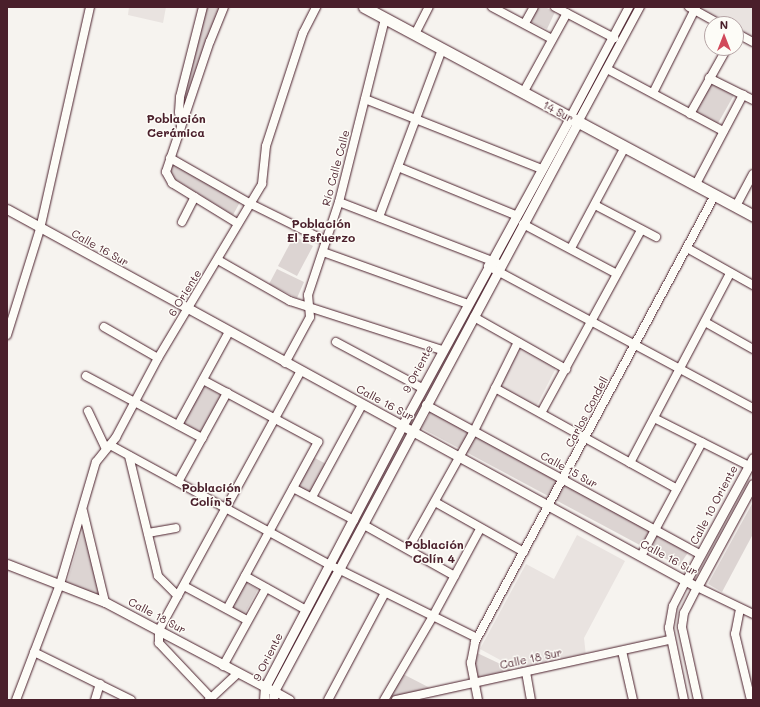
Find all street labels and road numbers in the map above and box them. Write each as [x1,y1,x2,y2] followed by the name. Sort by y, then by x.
[540,99,576,125] street label: 14 Sur
[320,129,352,207] street label: Río Calle Calle
[69,227,131,269] street label: Calle 16 Sur
[166,267,204,319] street label: 6 Oriente
[400,343,436,395] street label: 9 Oriente
[563,374,611,450] street label: Carlos Condell
[354,382,416,424] street label: Calle 16 Sur
[538,449,600,491] street label: Calle 15 Sur
[688,463,740,547] street label: Calle 10 Oriente
[638,537,700,579] street label: Calle 16 Sur
[126,595,188,637] street label: Calle 18 Sur
[250,631,286,683] street label: 9 Oriente
[499,646,563,672] street label: Calle 18 Sur

